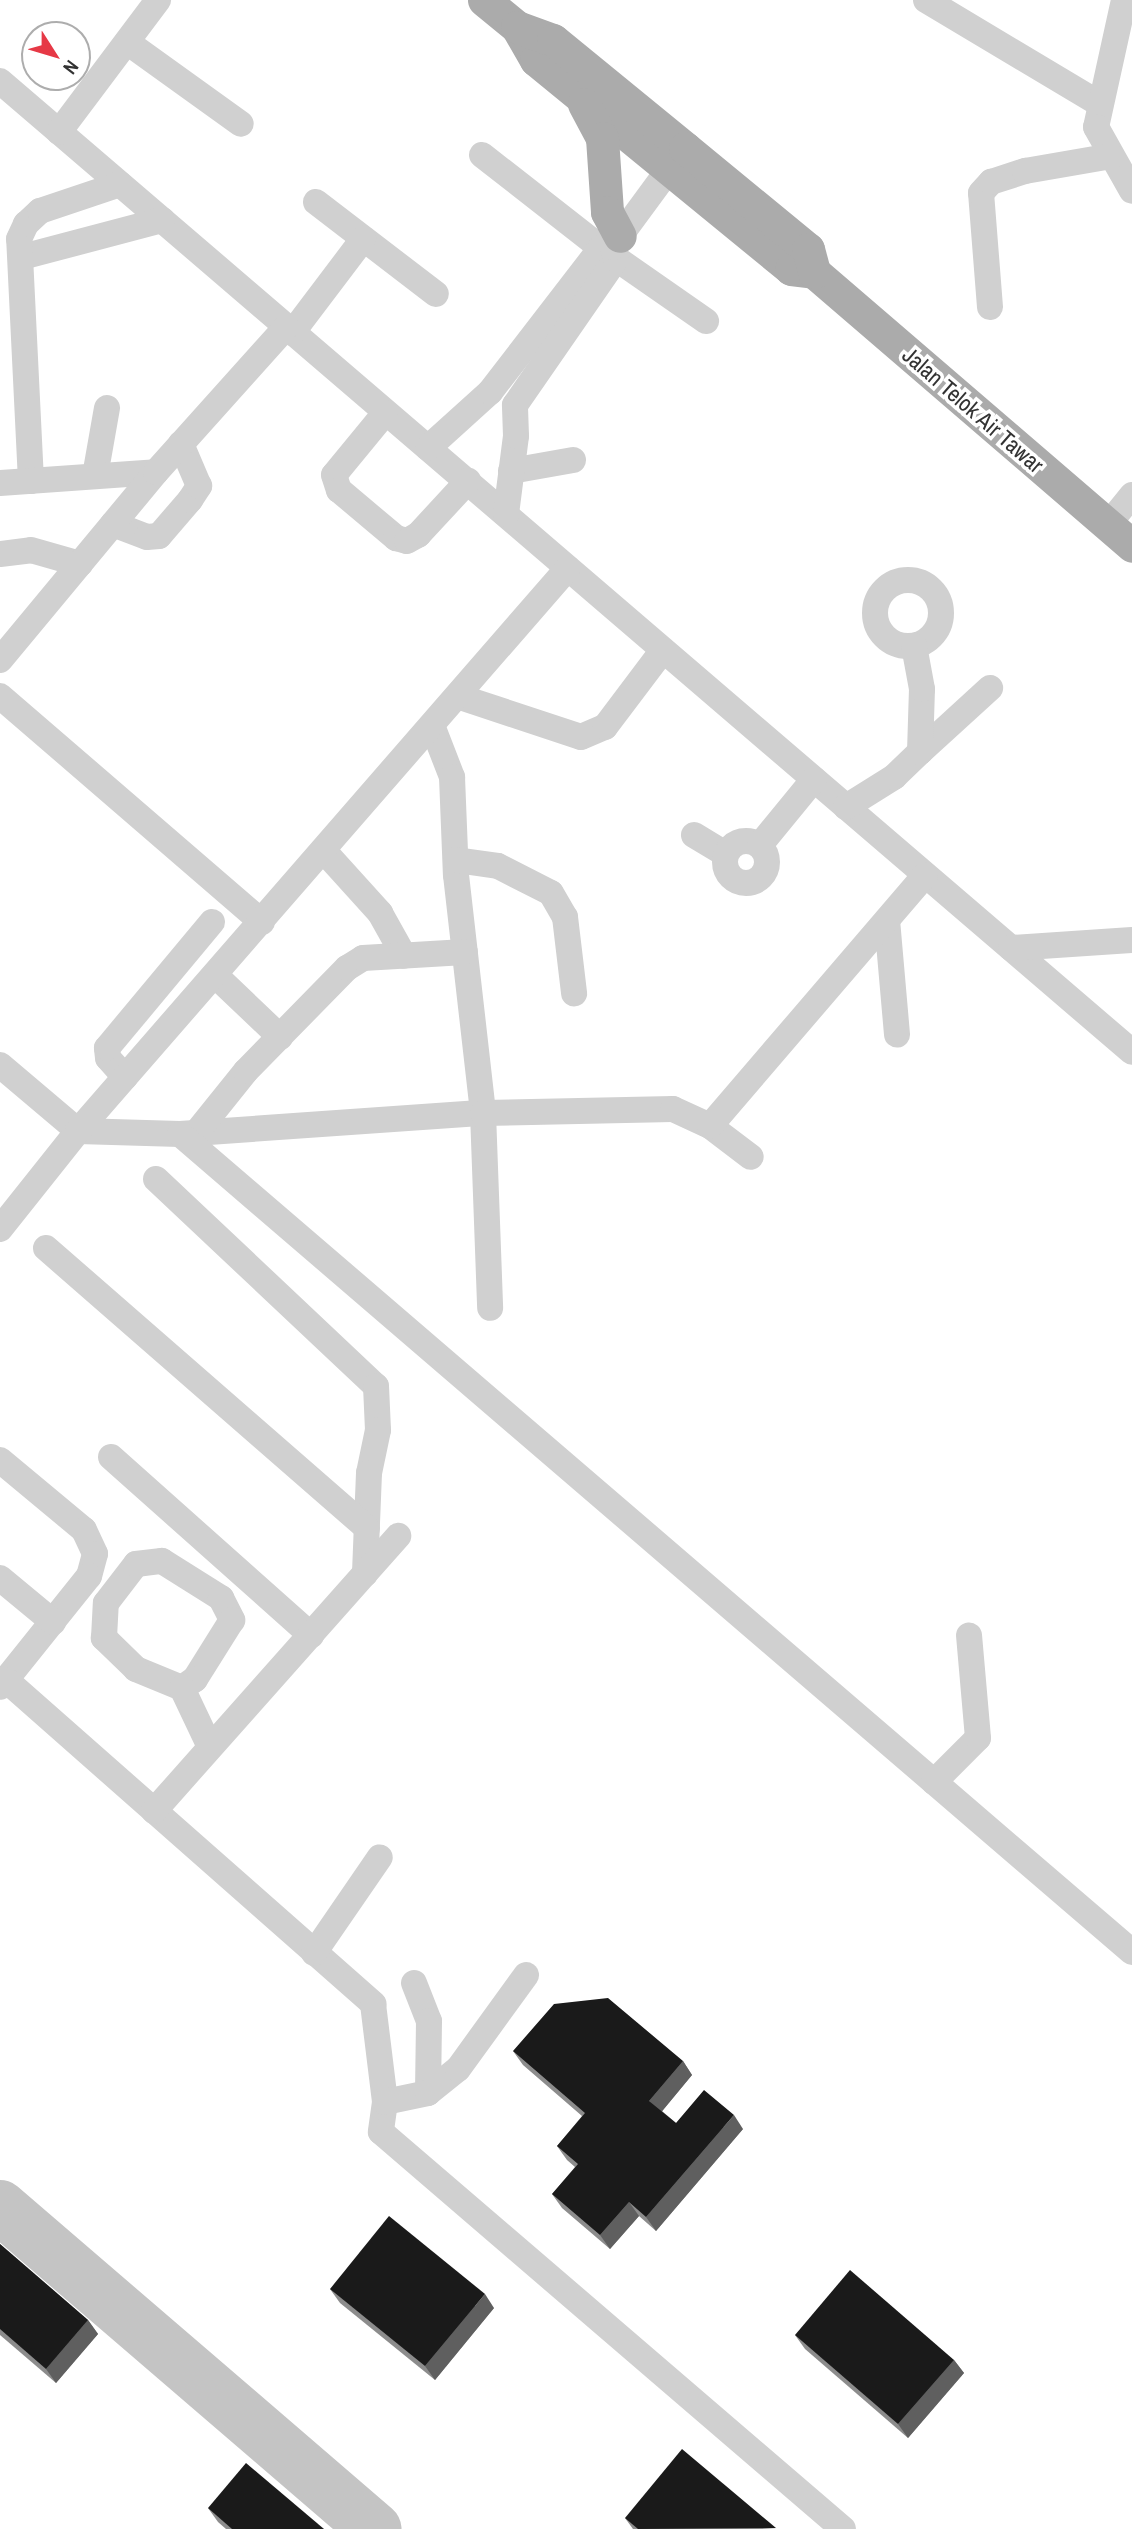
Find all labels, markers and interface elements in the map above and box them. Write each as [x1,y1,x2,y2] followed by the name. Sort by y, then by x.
[21,21,91,91] north arrow
[57,55,85,80] text: N
[896,341,1050,479] street label: Jalan Telok Air Tawar

